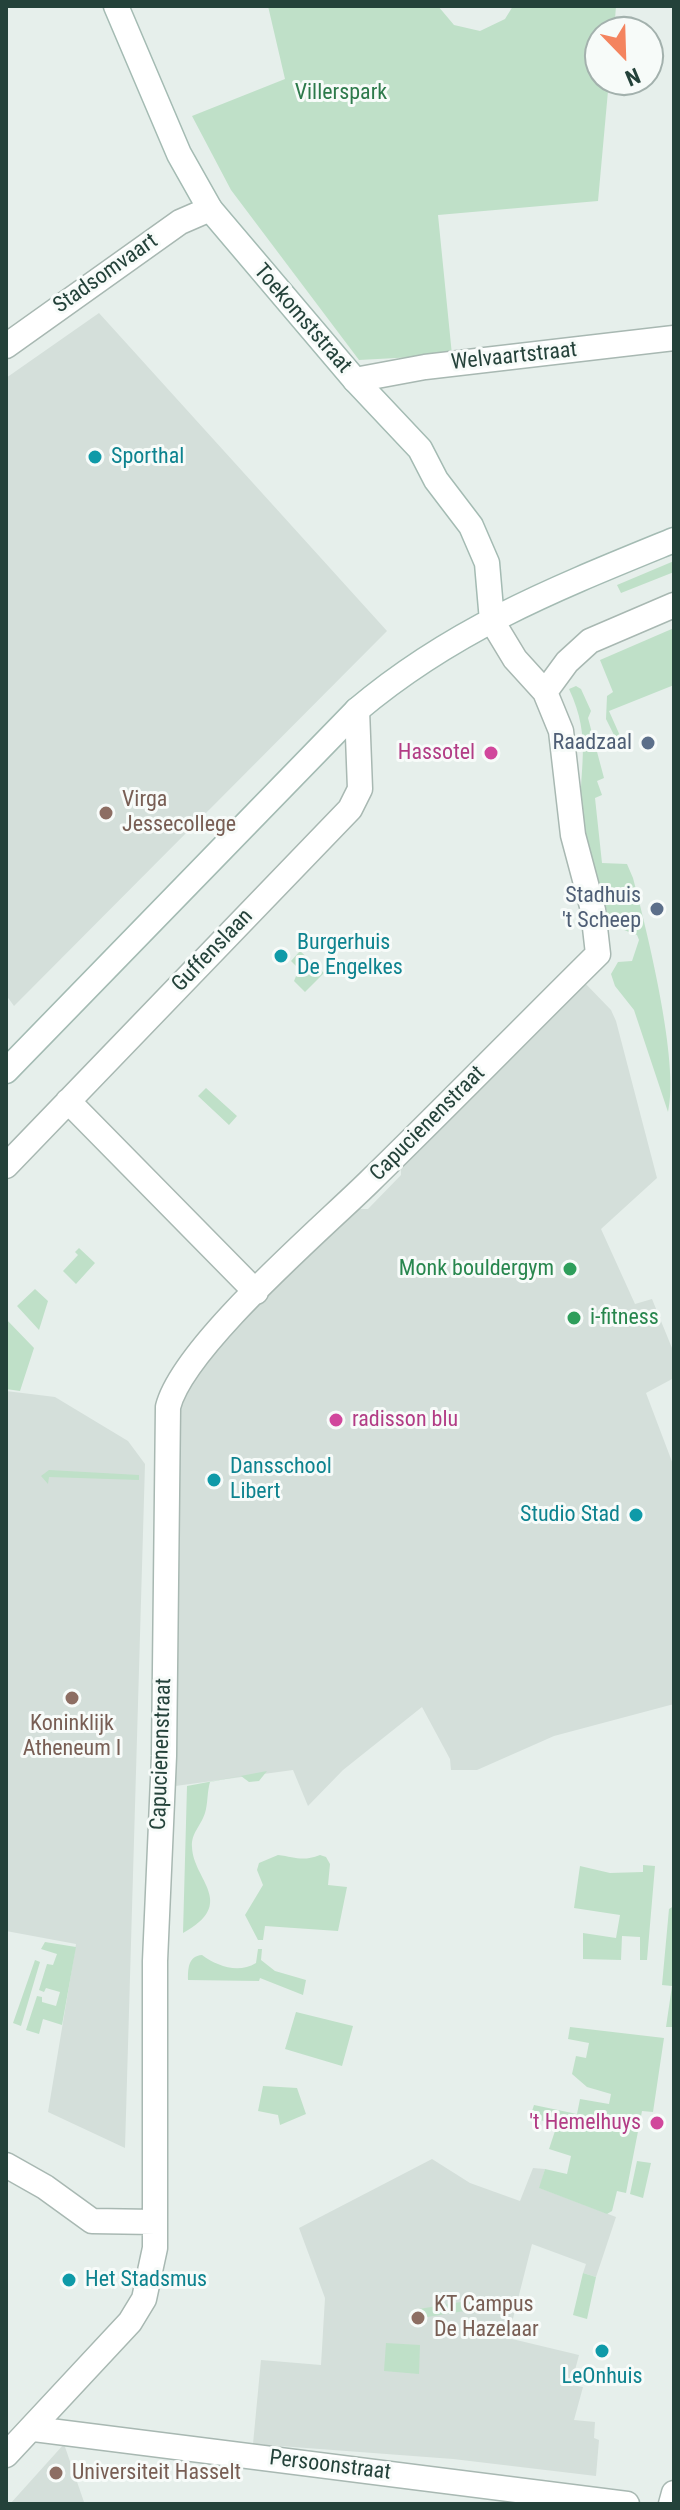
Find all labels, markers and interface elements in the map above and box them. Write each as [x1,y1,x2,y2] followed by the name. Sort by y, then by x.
[584,16,664,96] north arrow
[622,63,644,91] text: N
[295,80,387,106] park label: Villerspark
[49,228,163,320] street label: Stadsomvaart
[247,259,357,379] street label: Toekomststraat
[450,337,578,377] street label: Welvaartstraat
[111,444,184,470] place label: Sporthal
[86,448,104,466] marker: Sporthal
[553,730,632,756] place label: Raadzaal
[639,734,657,752] marker: Raadzaal
[398,740,475,766] place label: Hassotel
[482,744,500,762] marker: Hassotel
[122,787,236,838] place label: Virga Jessecollege
[97,804,115,822] marker: Virga Jessecollege
[562,883,641,934] place label: Stadhuis 't Scheep
[648,900,666,918] marker: Stadhuis 't Scheep
[167,904,259,998] street label: Guffenslaan
[297,930,403,982] place label: Burgerhuis De Engelkes
[272,947,290,965] marker: Burgerhuis De Engelkes
[365,1061,491,1187] street label: Capucienenstraat
[399,1256,554,1282] place label: Monk bouldergym
[561,1260,579,1278] marker: Monk bouldergym
[590,1305,659,1331] place label: i-fitness
[565,1309,583,1327] marker: i-fitness
[352,1407,458,1433] place label: radisson blu
[327,1411,345,1429] marker: radisson blu
[230,1454,332,1506] place label: Dansschool Libert
[205,1471,223,1489] marker: Dansschool Libert
[520,1502,620,1528] place label: Studio Stad
[627,1506,645,1524] marker: Studio Stad
[146,1678,178,1830] street label: Capucienenstraat
[63,1689,81,1707] marker: Koninklijk Atheneum I
[23,1711,121,1762] place label: Koninklijk Atheneum I
[529,2110,641,2136] place label: 't Hemelhuys
[648,2114,666,2132] marker: 't Hemelhuys
[85,2267,207,2293] place label: Het Stadsmus
[60,2271,78,2289] marker: Het Stadsmus
[434,2292,539,2344] place label: KT Campus De Hazelaar
[409,2309,427,2327] marker: KT Campus De Hazelaar
[593,2342,611,2360] marker: LeOnhuis
[562,2364,642,2390] place label: LeOnhuis
[268,2445,392,2487] street label: Persoonstraat
[72,2460,241,2486] place label: Universiteit Hasselt
[47,2464,65,2482] marker: Universiteit Hasselt

